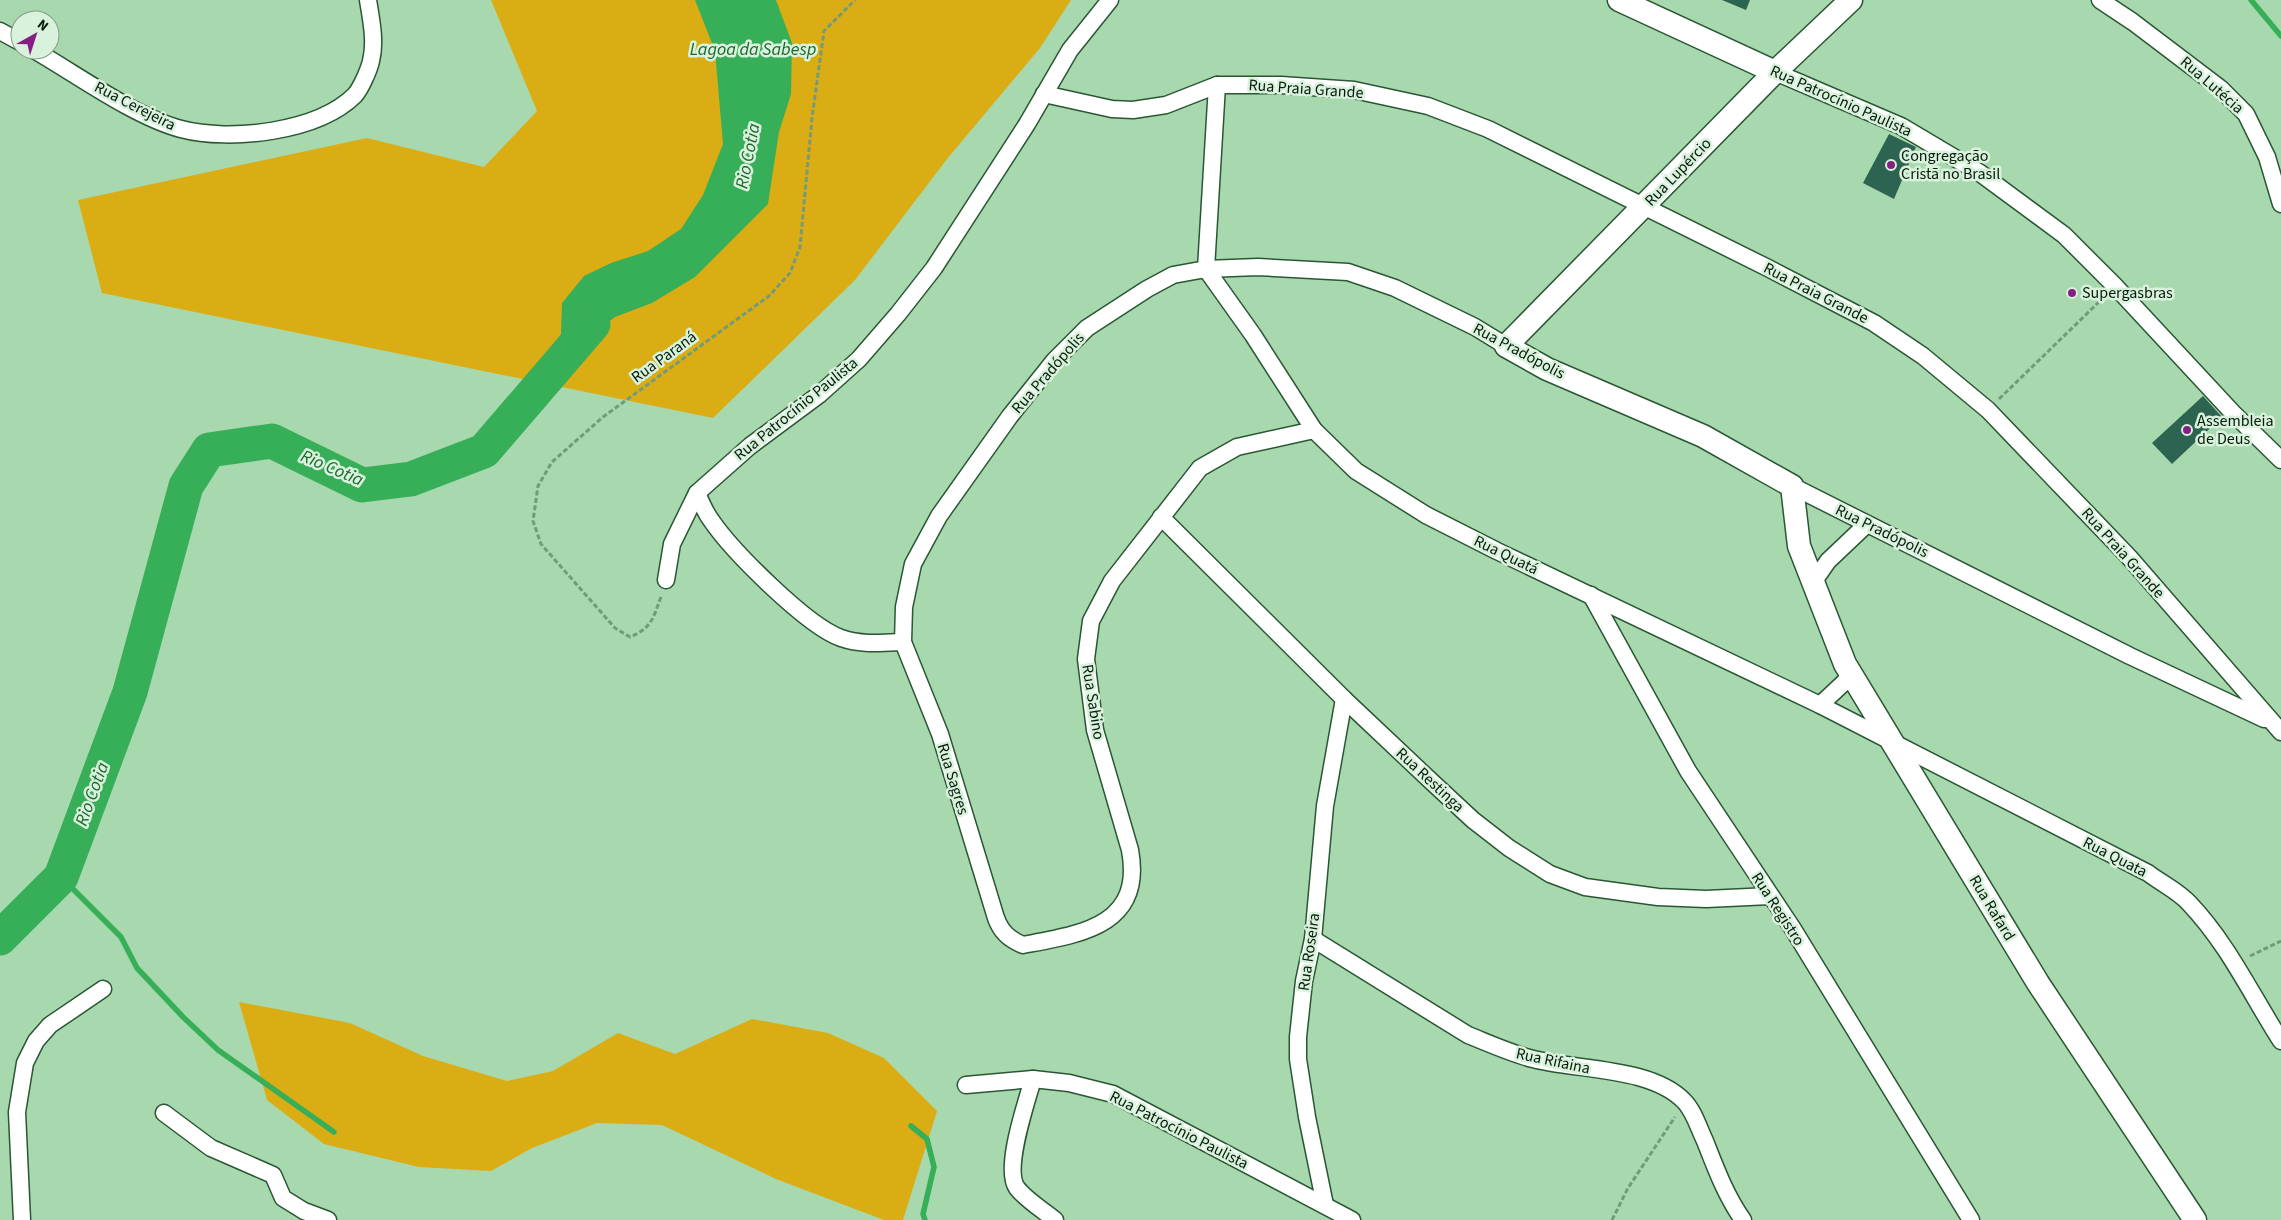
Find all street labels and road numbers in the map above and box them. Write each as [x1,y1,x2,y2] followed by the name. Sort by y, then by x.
[2175,51,2249,119] street label: Rua Lutécia
[1767,60,1915,142] street label: Rua Patrocínio Paulista
[1248,74,1364,104] street label: Rua Praia Grande
[91,76,179,136] street label: Rua Cerejeira
[1640,133,1716,211] street label: Rua Lupércio
[1760,257,1872,329] street label: Rua Praia Grande
[1469,318,1569,385] street label: Rua Pradópolis
[627,326,701,388] street label: Rua Paraná
[1007,327,1090,418] street label: Rua Pradópolis
[730,352,862,466] street label: Rua Patrocínio Paulista
[1832,499,1933,563] street label: Rua Pradópolis
[2076,503,2170,603] street label: Rua Praia Grande
[1470,530,1542,580] street label: Rua Quatá
[1076,663,1110,741] street label: Rua Sabino
[932,741,974,818] street label: Rua Sagres
[1391,743,1469,817] street label: Rua Restinga
[2079,831,2151,883] street label: Rua Quata
[1746,868,1810,950] street label: Rua Registro
[1964,871,2020,945] street label: Rua Rafard
[1293,912,1325,992] street label: Rua Roseira
[1514,1042,1592,1080] street label: Rua Rifaina
[1106,1085,1252,1175] street label: Rua Patrocínio Paulista

